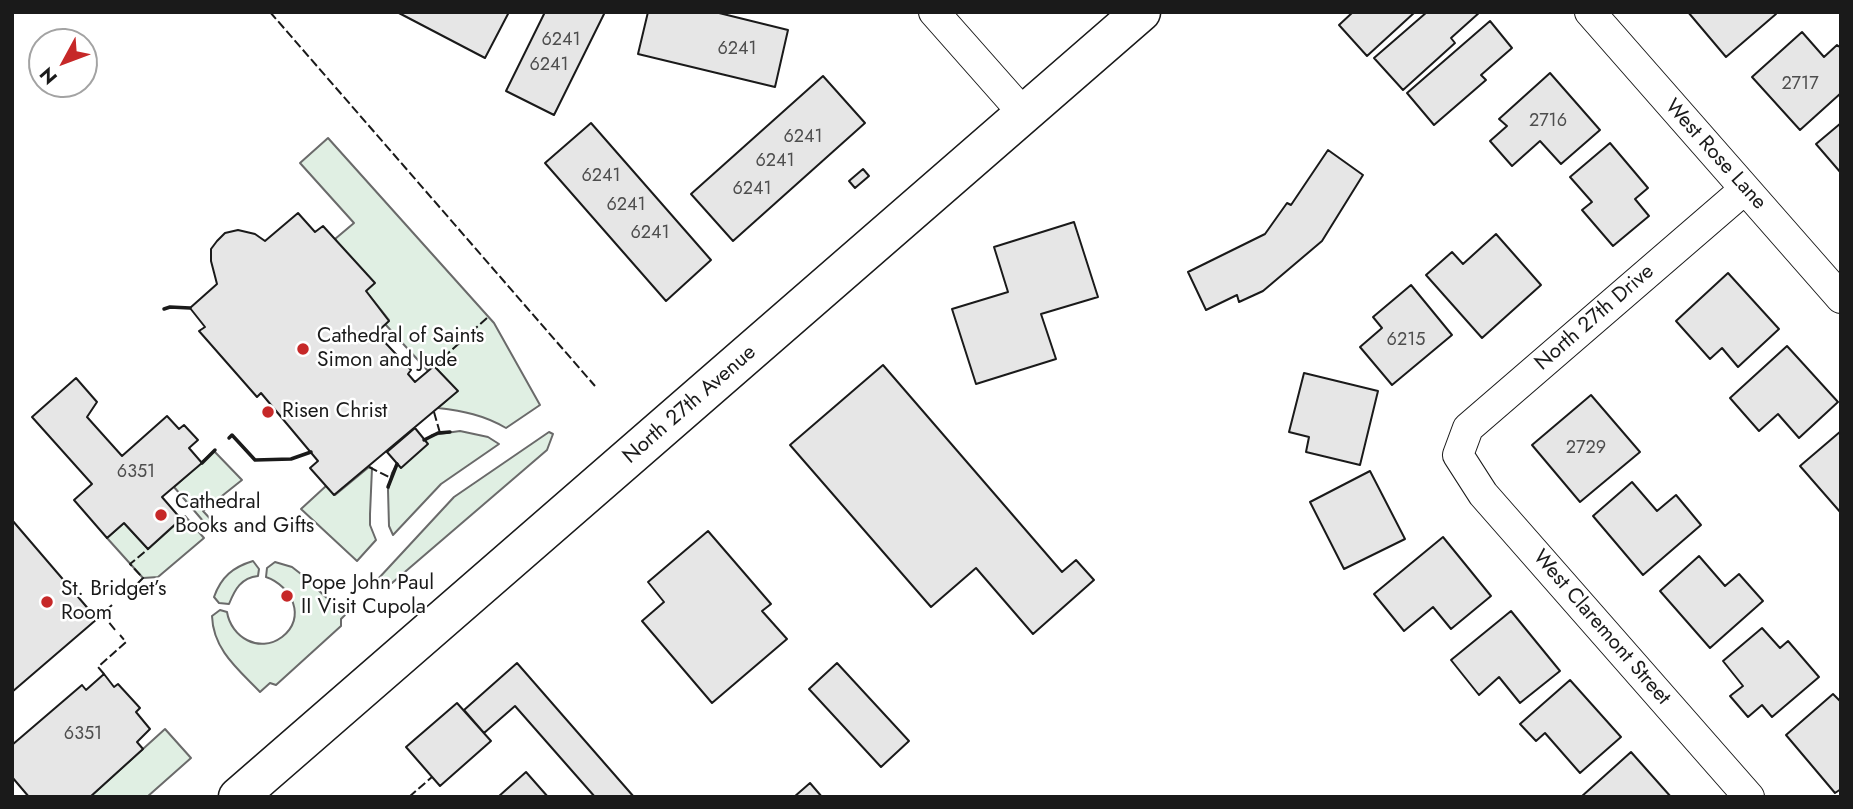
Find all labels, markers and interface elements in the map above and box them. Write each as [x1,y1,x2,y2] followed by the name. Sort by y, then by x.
[28,28,98,98] north arrow
[541,30,581,52] house number: 6241
[717,39,757,61] house number: 6241
[529,55,569,77] house number: 6241
[33,61,63,90] text: N
[1781,74,1819,96] house number: 2717
[1659,95,1771,215] street label: West Rose Lane
[1529,111,1567,133] house number: 2716
[783,127,823,149] house number: 6241
[755,151,795,173] house number: 6241
[581,166,621,188] house number: 6241
[732,179,772,201] house number: 6241
[606,195,646,217] house number: 6241
[630,223,670,245] house number: 6241
[1530,260,1660,376] street label: North 27th Drive
[317,324,484,374] place label: Cathedral of Saints Simon and Jude
[1387,330,1425,352] house number: 6215
[618,340,762,470] street label: North 27th Avenue
[295,341,311,357] marker: Cathedral of Saints Simon and Jude
[282,399,387,425] place label: Risen Christ
[260,404,276,420] marker: Risen Christ
[1566,438,1606,460] house number: 2729
[117,462,155,484] house number: 6351
[175,490,314,540] place label: Cathedral Books and Gifts
[153,507,169,523] marker: Cathedral Books and Gifts
[1527,545,1675,711] street label: West Claremont Street
[301,571,434,621] place label: Pope John Paul II Visit Cupola
[61,577,166,627] place label: St. Bridget’s Room
[279,588,295,604] marker: Pope John Paul II Visit Cupola
[39,594,55,610] marker: St. Bridget’s Room
[64,724,102,746] house number: 6351

